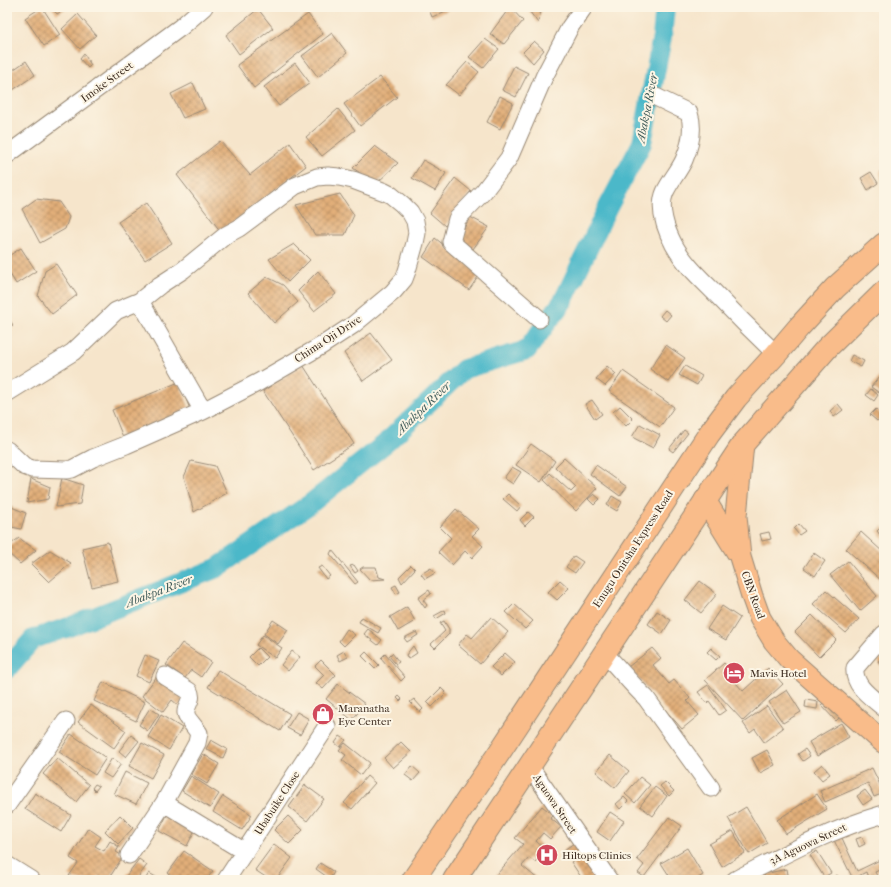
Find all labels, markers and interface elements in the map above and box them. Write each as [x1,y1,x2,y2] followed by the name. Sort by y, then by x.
[78,59,136,105] street label: Imoke Street
[633,71,661,146] water label: Abakpa River
[292,312,364,366] street label: Chima Oji Drive
[391,377,454,439] water label: Abakpa River
[590,487,676,610] street label: Enugu Onitsha Express Road
[738,569,768,622] street label: CBN Road
[122,571,196,611] water label: Abakpa River
[721,660,747,686] hotel icon: Mavis Hotel
[750,667,807,680] place label: Mavis Hotel
[310,701,336,727] shop icon: Maranatha Eye Center
[338,702,391,728] place label: Maranatha Eye Center
[252,768,303,837] street label: Ubabuike Close
[530,771,580,836] street label: Aguowa Street
[768,820,849,867] street label: 3A Aguowa Street
[534,842,560,868] hospital icon: Hiltops Clinics
[562,849,631,862] place label: Hiltops Clinics

